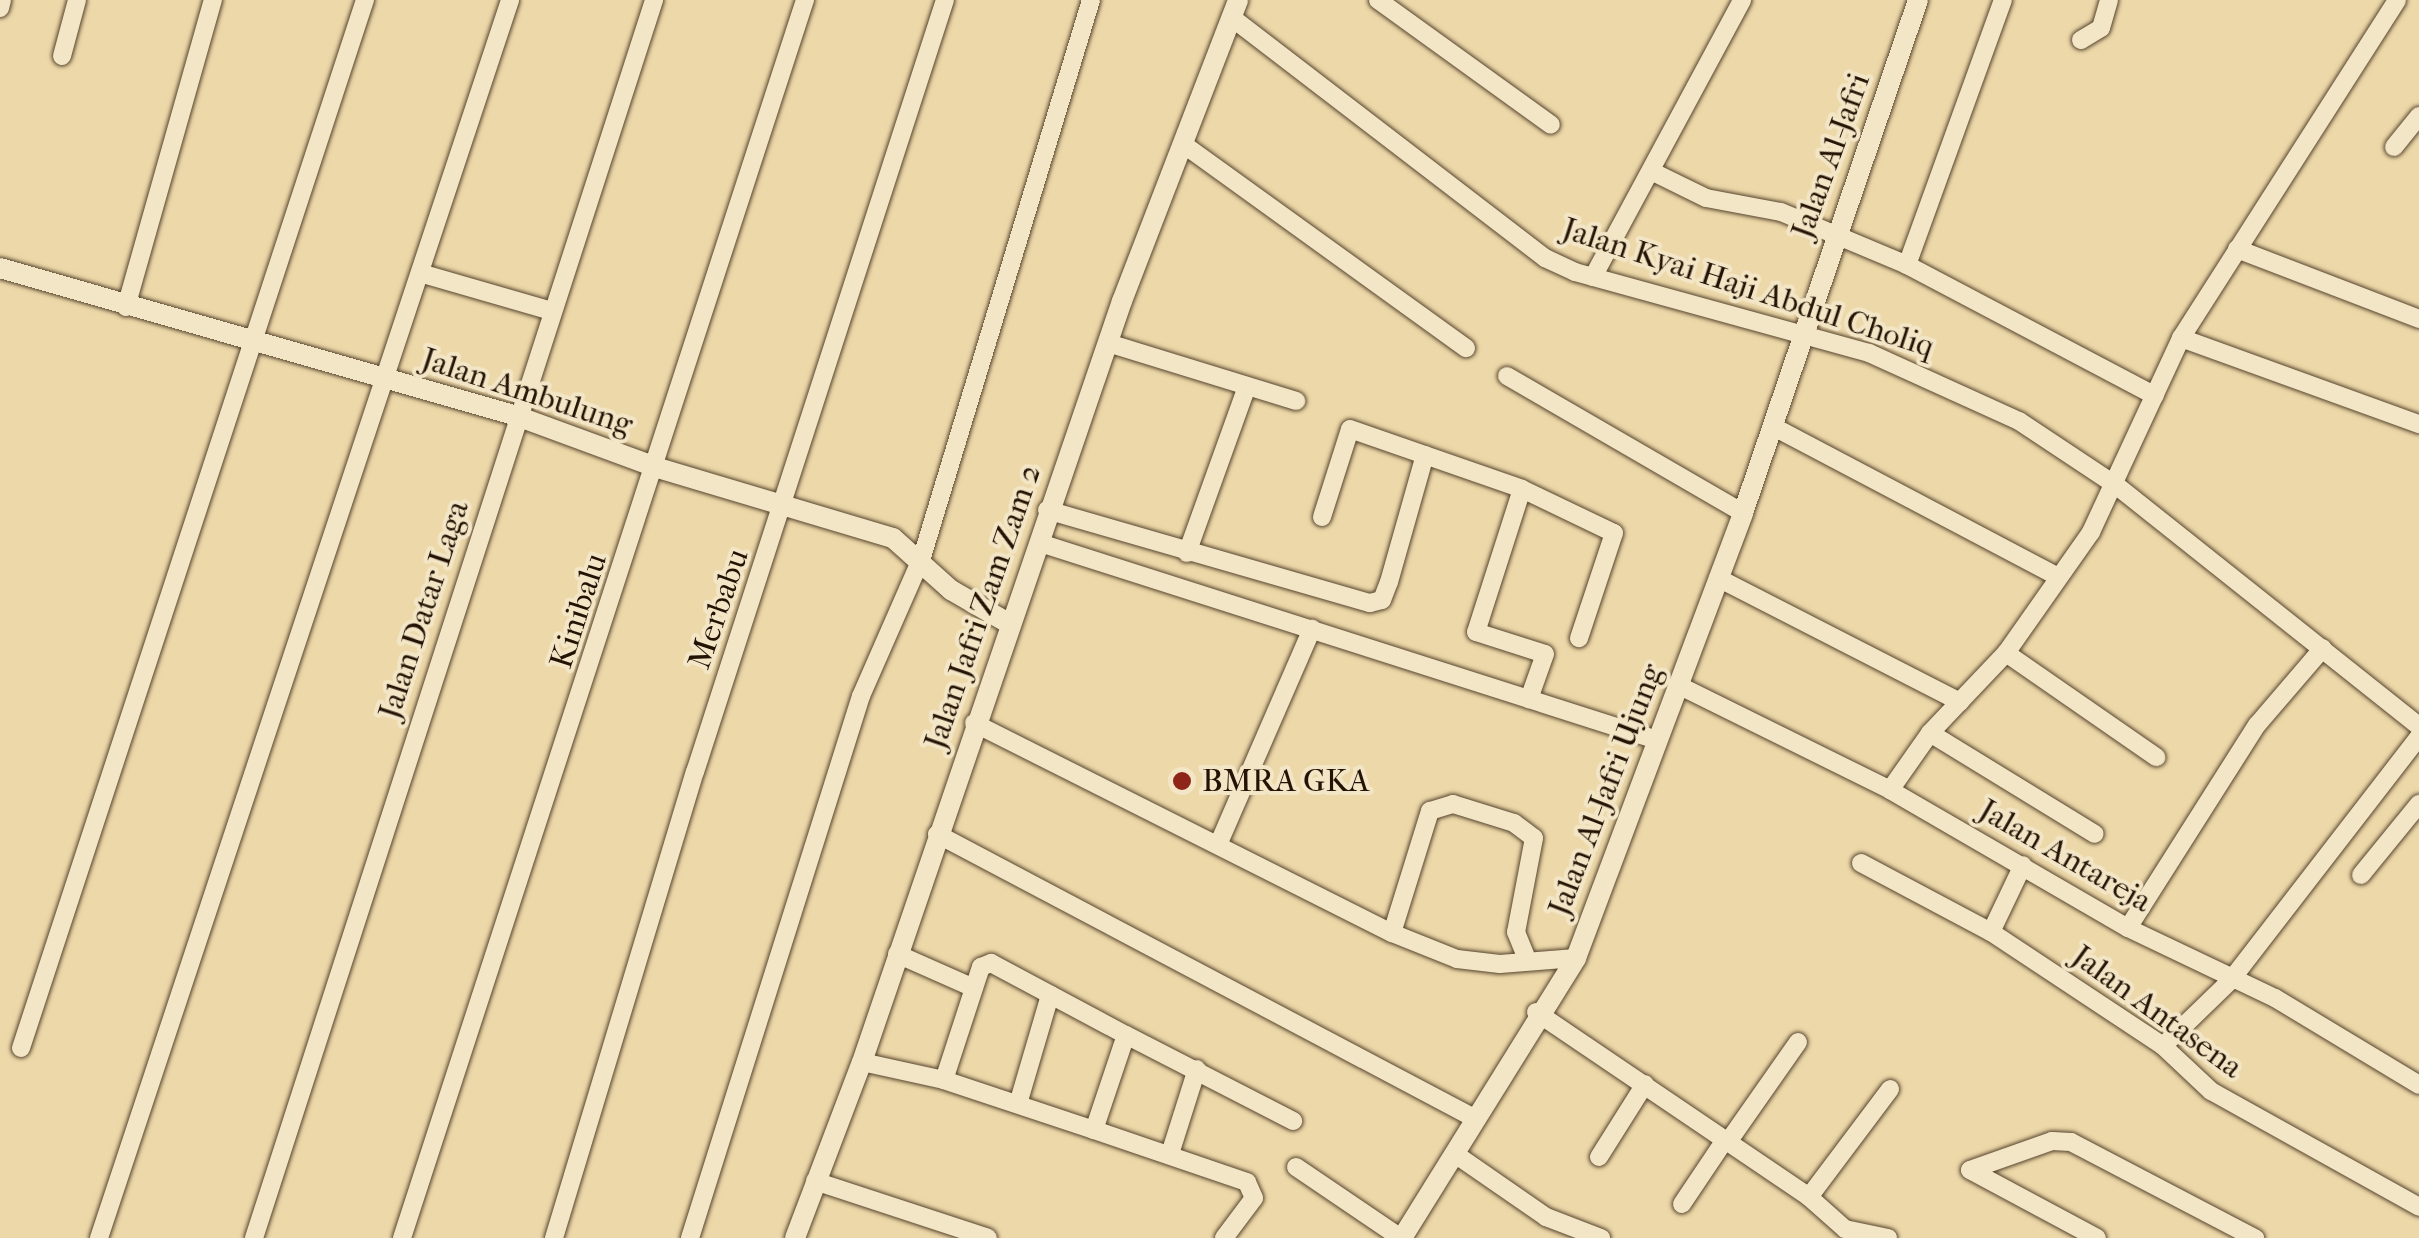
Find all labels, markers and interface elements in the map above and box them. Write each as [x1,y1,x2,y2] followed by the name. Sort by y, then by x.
[1783,68,1879,244] street label: Jalan Al-Jafri
[1557,210,1939,366] street label: Jalan Kyai Haji Abdul Choliq
[417,340,637,444] street label: Jalan Ambulung
[916,460,1050,754] street label: Jalan Jafri Zam Zam 2
[371,496,477,724] street label: Jalan Datar Laga
[681,544,757,674] street label: Merbabu
[542,549,616,673] street label: Kinibalu
[1540,659,1672,921] street label: Jalan Al-Jafri Ujung
[1202,762,1370,800] place label: BMRA GKA
[1171,770,1193,792] marker: BMRA GKA
[1972,791,2158,921] street label: Jalan Antareja
[2064,937,2250,1087] street label: Jalan Antasena

